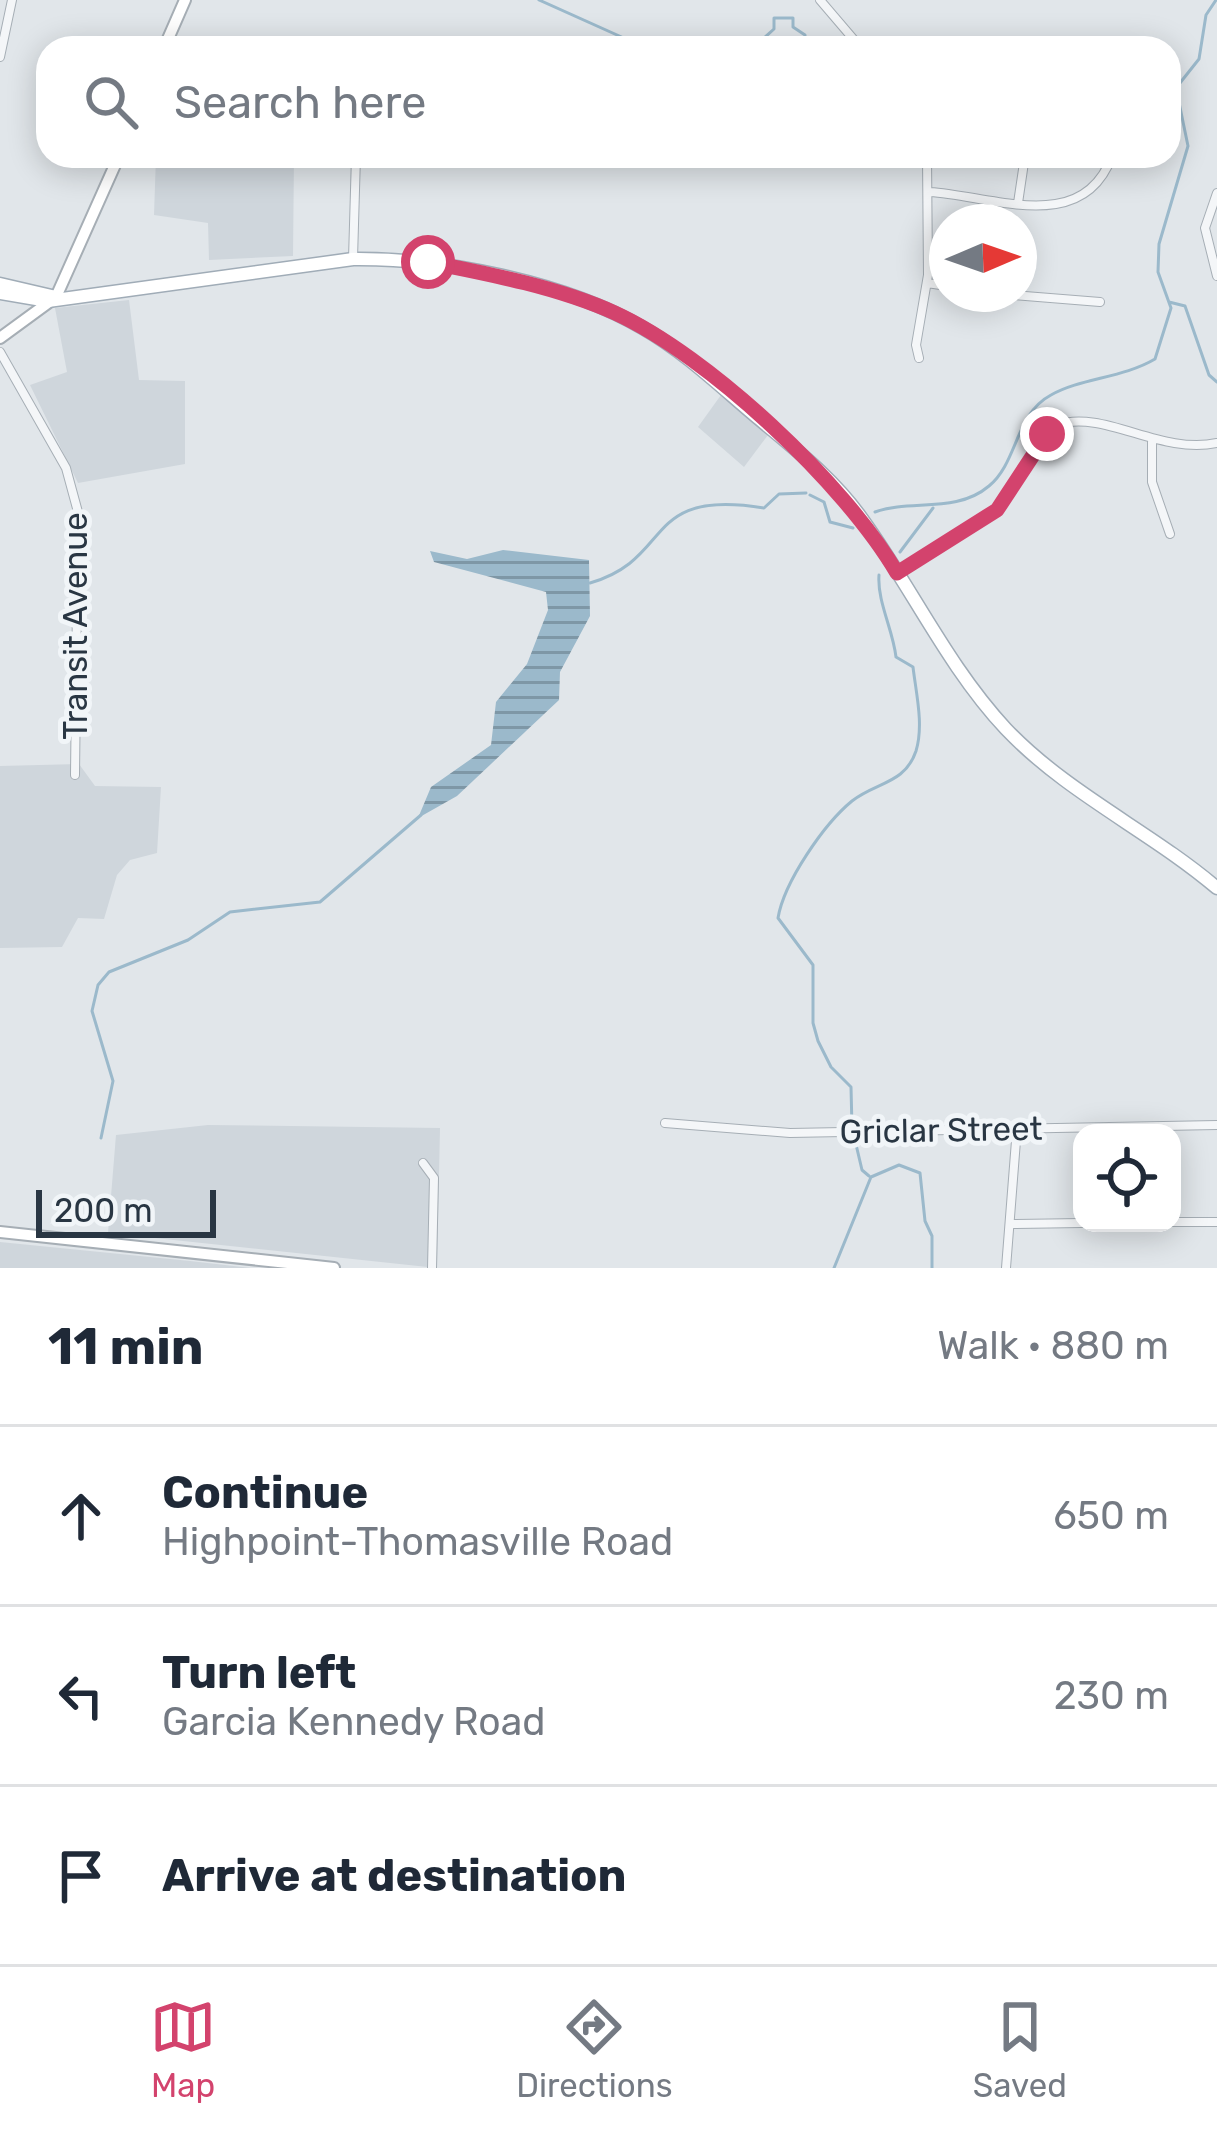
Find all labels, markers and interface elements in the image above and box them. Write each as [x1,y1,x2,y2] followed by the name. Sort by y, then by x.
[36,36,1181,168] search box
[78,69,144,135] icon: search
[174,76,426,129] text: Search here
[929,204,1037,312] north arrow
[401,235,455,289] route start
[1020,407,1074,461] route end
[56,512,95,740] street label: Transit Avenue
[839,1109,1043,1151] street label: Griclar Street
[1073,1124,1181,1232] map controls
[1073,1124,1181,1232] button: locate
[36,1184,216,1237] scale bar
[54,1191,153,1230] text: 200 m
[48,1316,204,1377] text: 11 min
[937,1323,1169,1369] text: Walk · 880 m
[162,1466,368,1519] text: Continue
[48,1483,114,1549] icon: ahead
[1053,1493,1169,1539] text: 650 m
[162,1519,673,1565] text: Highpoint-Thomasville Road
[162,1646,356,1699] text: Turn left
[48,1663,114,1729] icon: left
[1054,1673,1169,1719] text: 230 m
[162,1699,546,1745] text: Garcia Kennedy Road
[48,1843,114,1909] icon: arrive
[162,1849,627,1902] text: Arrive at destination
[150,1994,216,2105] tab: Map
[516,1994,673,2105] tab: Directions
[973,1994,1067,2105] tab: Saved

